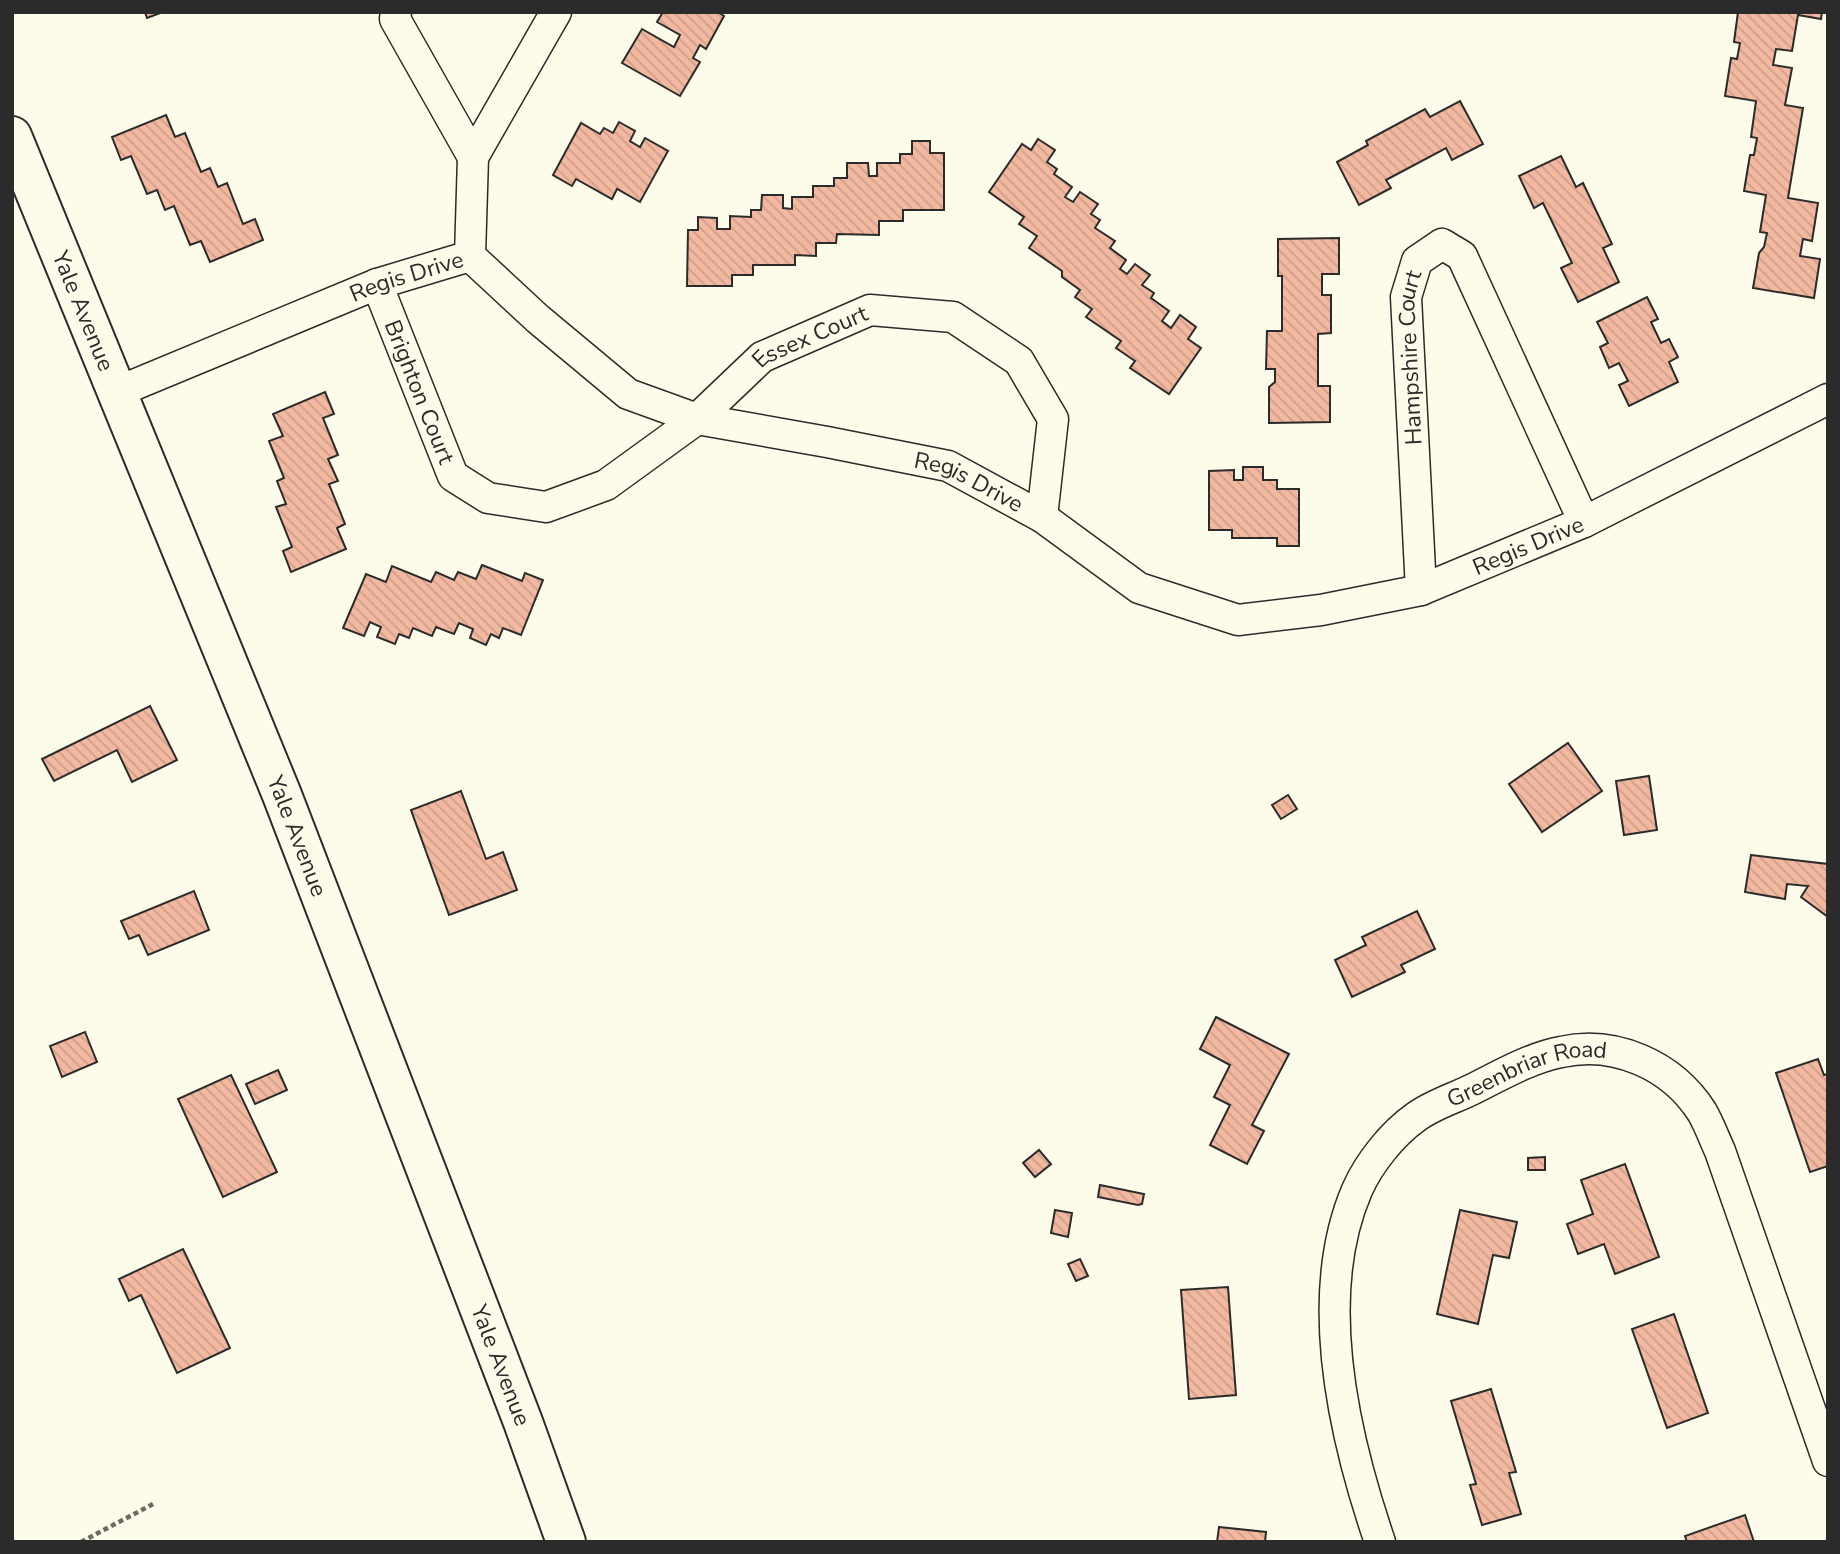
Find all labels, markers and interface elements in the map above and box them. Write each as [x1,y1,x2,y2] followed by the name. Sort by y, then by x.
[345,244,467,310] street label: Regis Drive
[44,245,122,376] street label: Yale Avenue
[1391,265,1430,446] street label: Hampshire Court
[745,297,874,375] street label: Essex Court
[377,315,462,470] street label: Brighton Court
[911,445,1029,520] street label: Regis Drive
[1468,509,1589,583] street label: Regis Drive
[259,770,335,901] street label: Yale Avenue
[1442,1034,1608,1115] street label: Greenbriar Road
[463,1299,538,1430] street label: Yale Avenue

